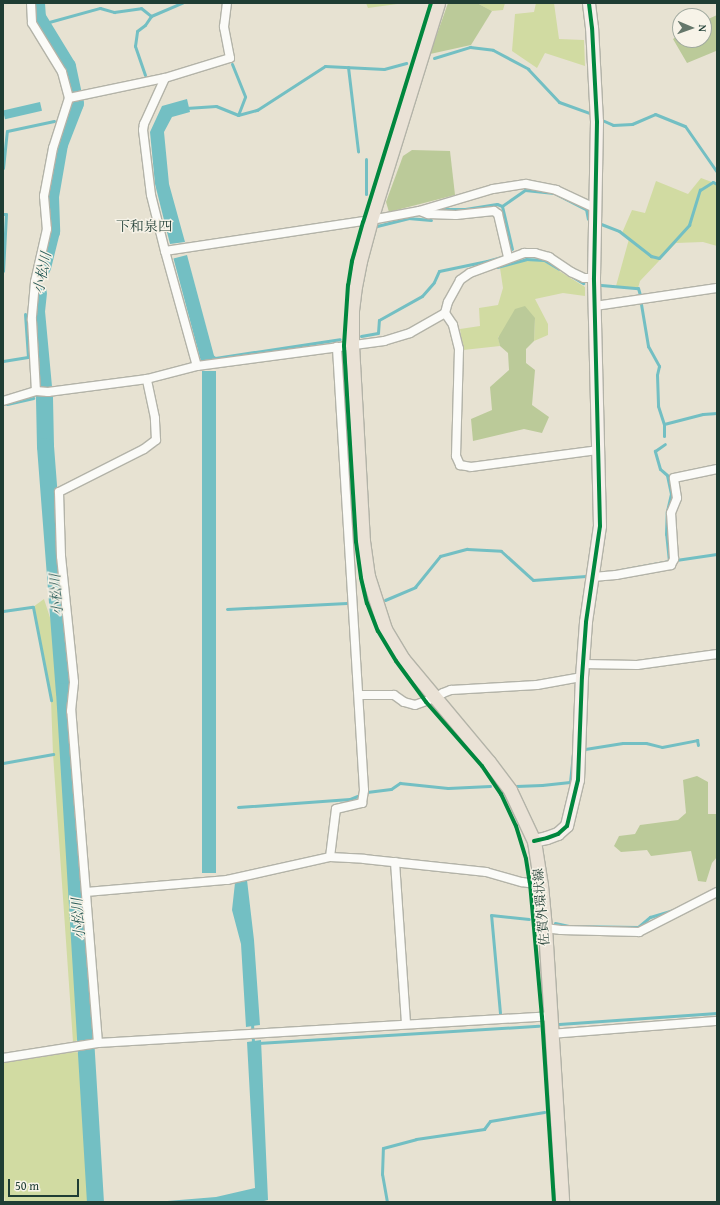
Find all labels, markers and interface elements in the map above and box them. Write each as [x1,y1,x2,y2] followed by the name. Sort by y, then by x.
[672,8,712,48] north arrow
[695,24,711,32] text: N
[116,218,172,234] district label: 下和泉四
[30,251,54,295] water label: 小松川
[46,573,66,617] water label: 小松川
[531,867,553,947] street label: 佐賀外環状線
[68,897,88,941] water label: 小松川
[10,1171,81,1197] scale bar
[15,1177,39,1194] text: 50 m

